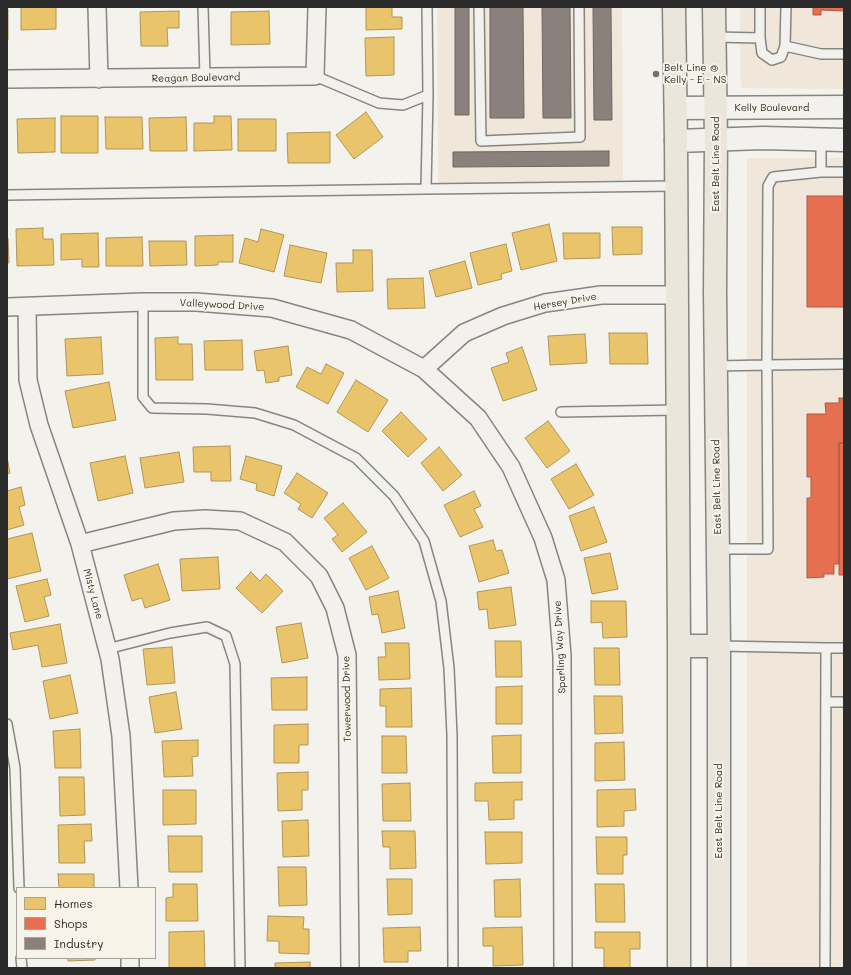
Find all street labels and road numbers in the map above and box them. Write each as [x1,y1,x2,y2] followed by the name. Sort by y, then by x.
[152,71,240,85] street label: Reagan Boulevard
[735,102,809,114] street label: Kelly Boulevard
[710,116,722,212] street label: East Belt Line Road
[532,291,598,313] street label: Hersey Drive
[179,297,265,313] street label: Valleywood Drive
[710,439,724,535] street label: East Belt Line Road
[80,567,106,621] street label: Misty Lane
[552,600,568,694] street label: Sparling Way Drive
[340,656,354,742] street label: Towerwood Drive
[713,763,725,859] street label: East Belt Line Road

